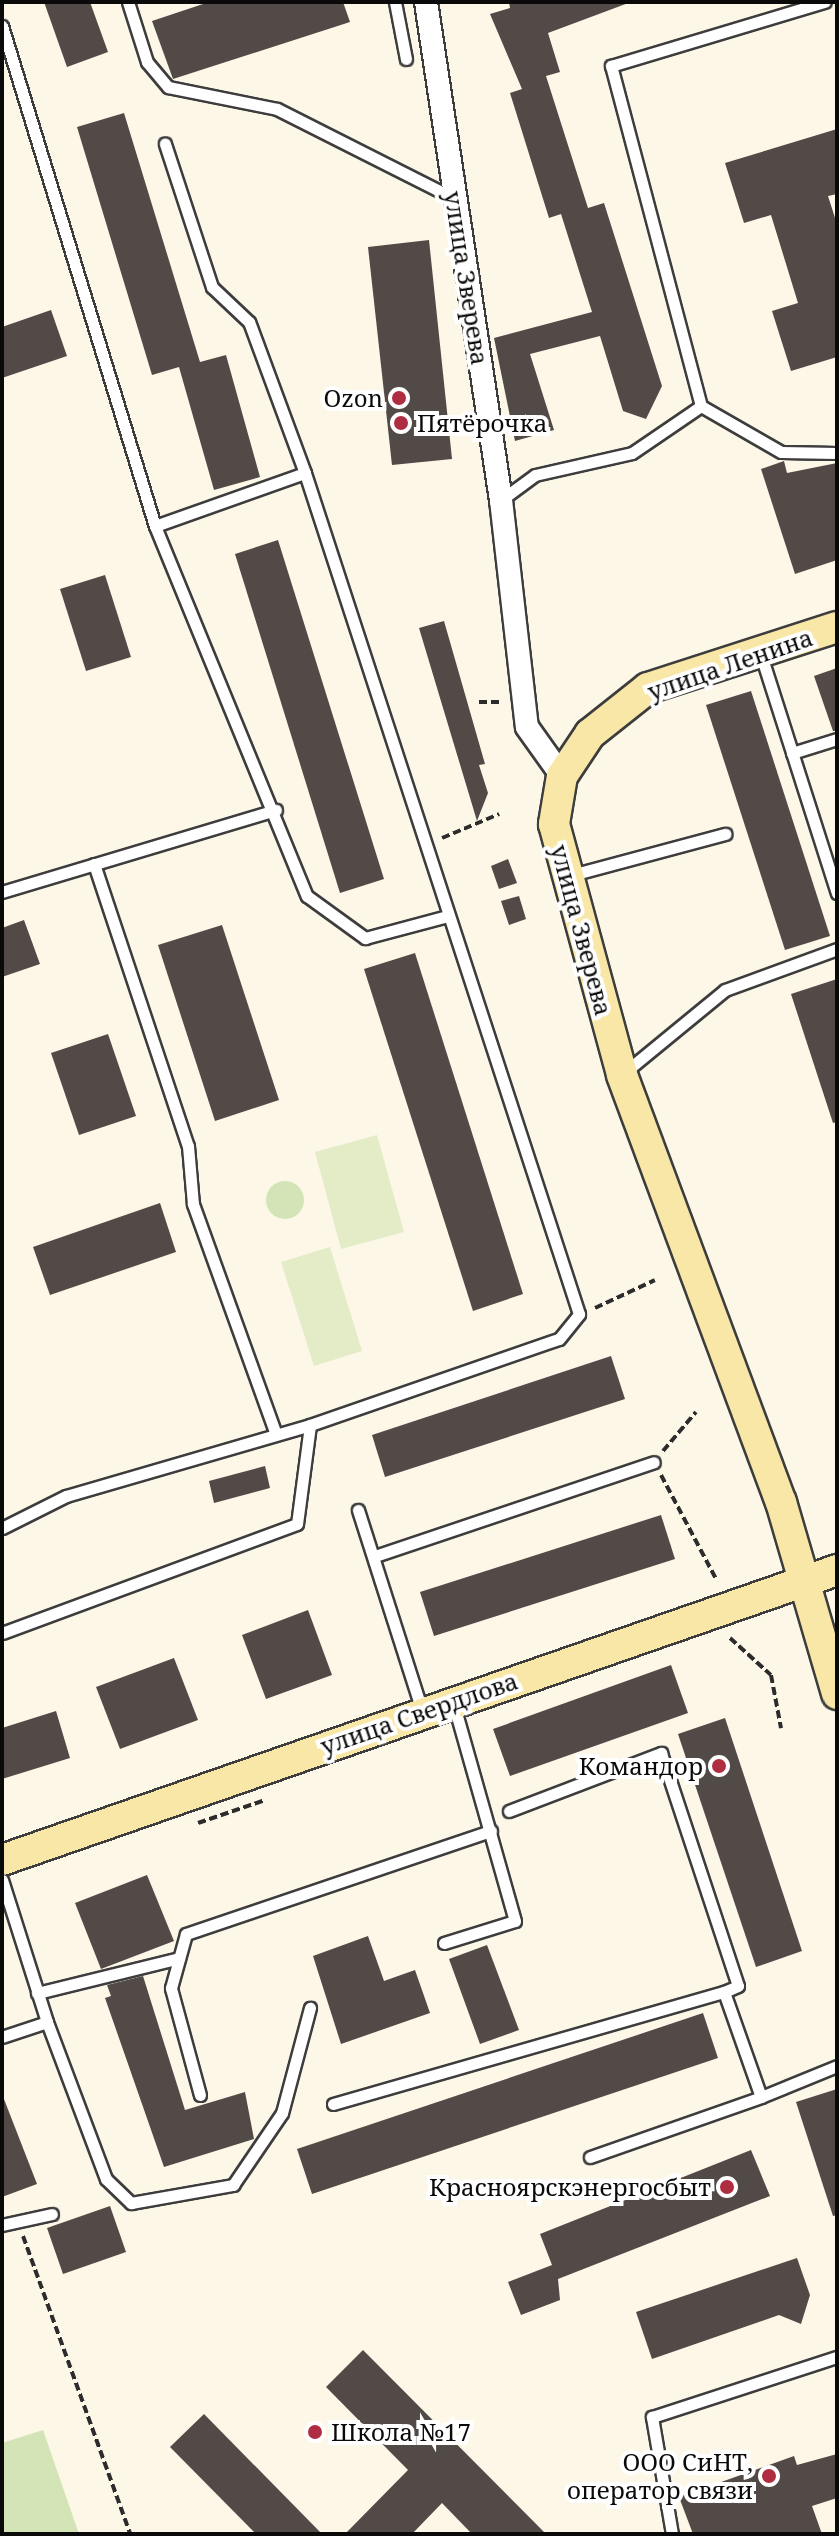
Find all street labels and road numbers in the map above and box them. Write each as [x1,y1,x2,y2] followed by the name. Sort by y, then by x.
[439,189,495,367] street label: улица Зверева
[644,622,816,706] street label: улица Ленина
[545,841,619,1019] street label: улица Зверева
[317,1666,521,1760] street label: улица Свердлова

